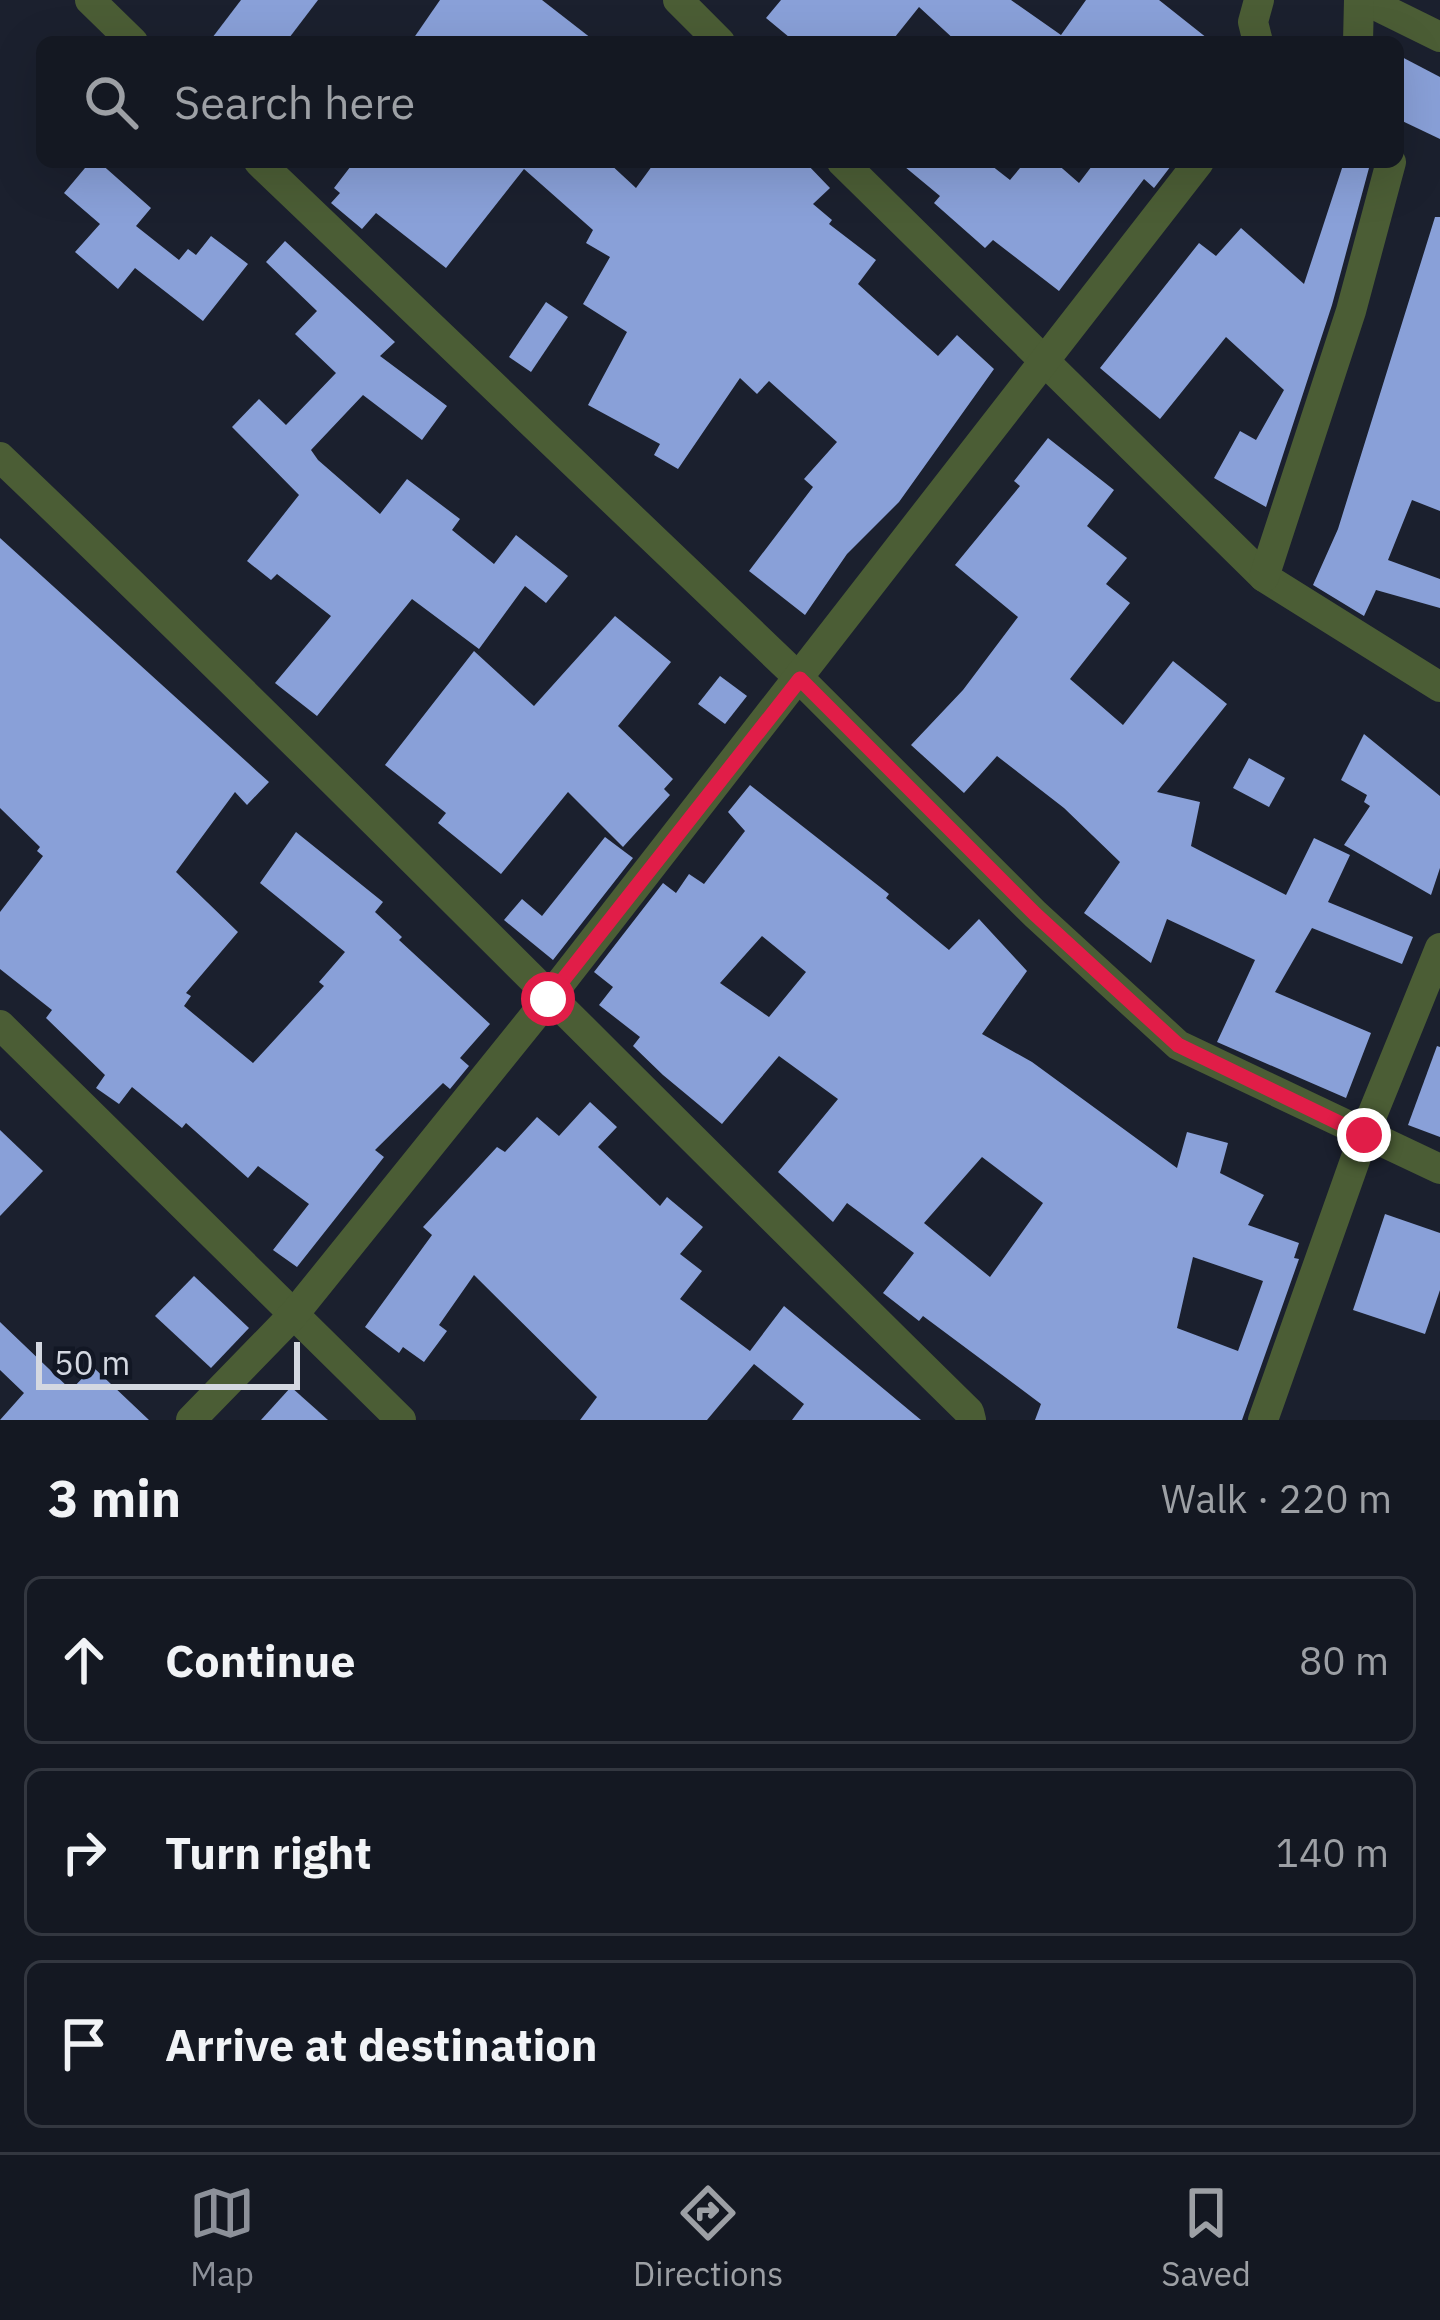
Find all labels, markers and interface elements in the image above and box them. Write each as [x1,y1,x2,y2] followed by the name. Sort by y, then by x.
[36,36,1404,168] search box
[78,69,144,135] icon: search
[174,73,415,131] text: Search here
[521,972,575,1026] route start
[1337,1108,1391,1162] route end
[36,1336,300,1389] scale bar
[54,1341,130,1384] text: 50 m
[48,1465,181,1531] text: 3 min
[1161,1473,1392,1524] text: Walk · 220 m
[51,1627,117,1693] icon: ahead
[165,1631,356,1689] text: Continue
[1299,1635,1389,1686] text: 80 m
[51,1819,117,1885] icon: right
[165,1823,372,1881] text: Turn right
[1276,1827,1389,1878] text: 140 m
[51,2011,117,2077] icon: arrive
[165,2015,598,2073] text: Arrive at destination
[189,2180,255,2295] tab: Map
[633,2180,783,2295] tab: Directions
[1161,2180,1251,2295] tab: Saved

